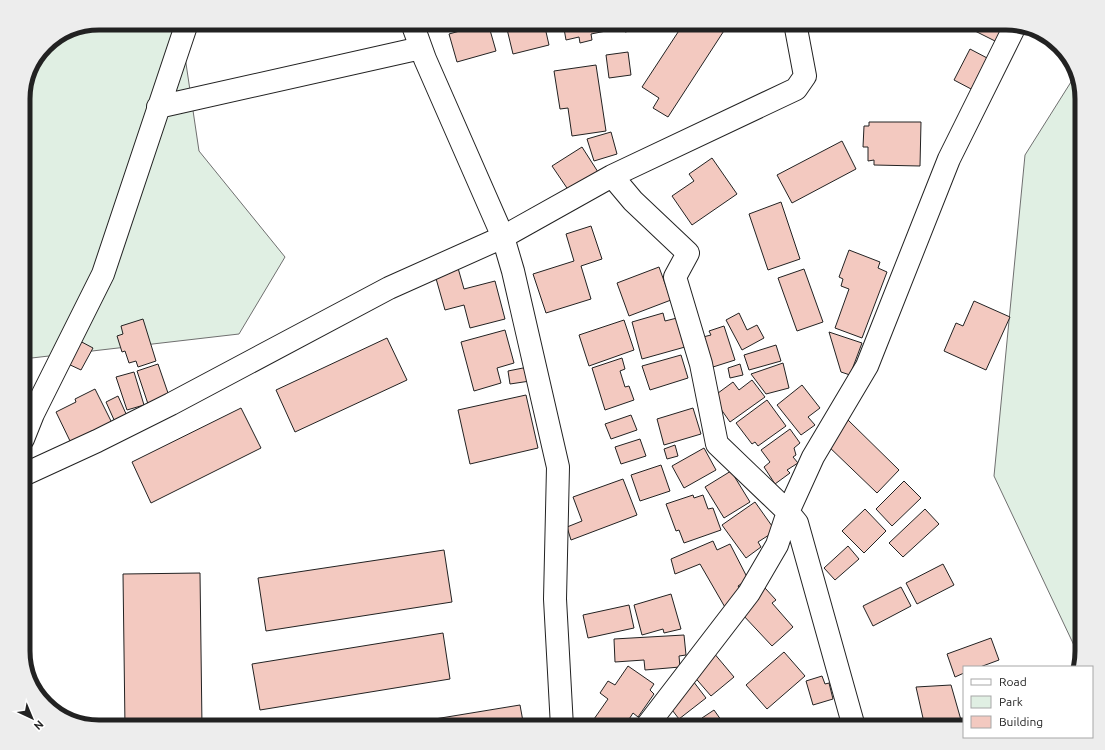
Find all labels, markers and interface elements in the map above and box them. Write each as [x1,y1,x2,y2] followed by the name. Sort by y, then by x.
[963,666,1093,738] legend
[999,675,1027,688] text: Road
[999,695,1023,708] text: Park
[12,698,52,738] north arrow
[999,715,1043,728] text: Building
[32,718,46,732] text: N

